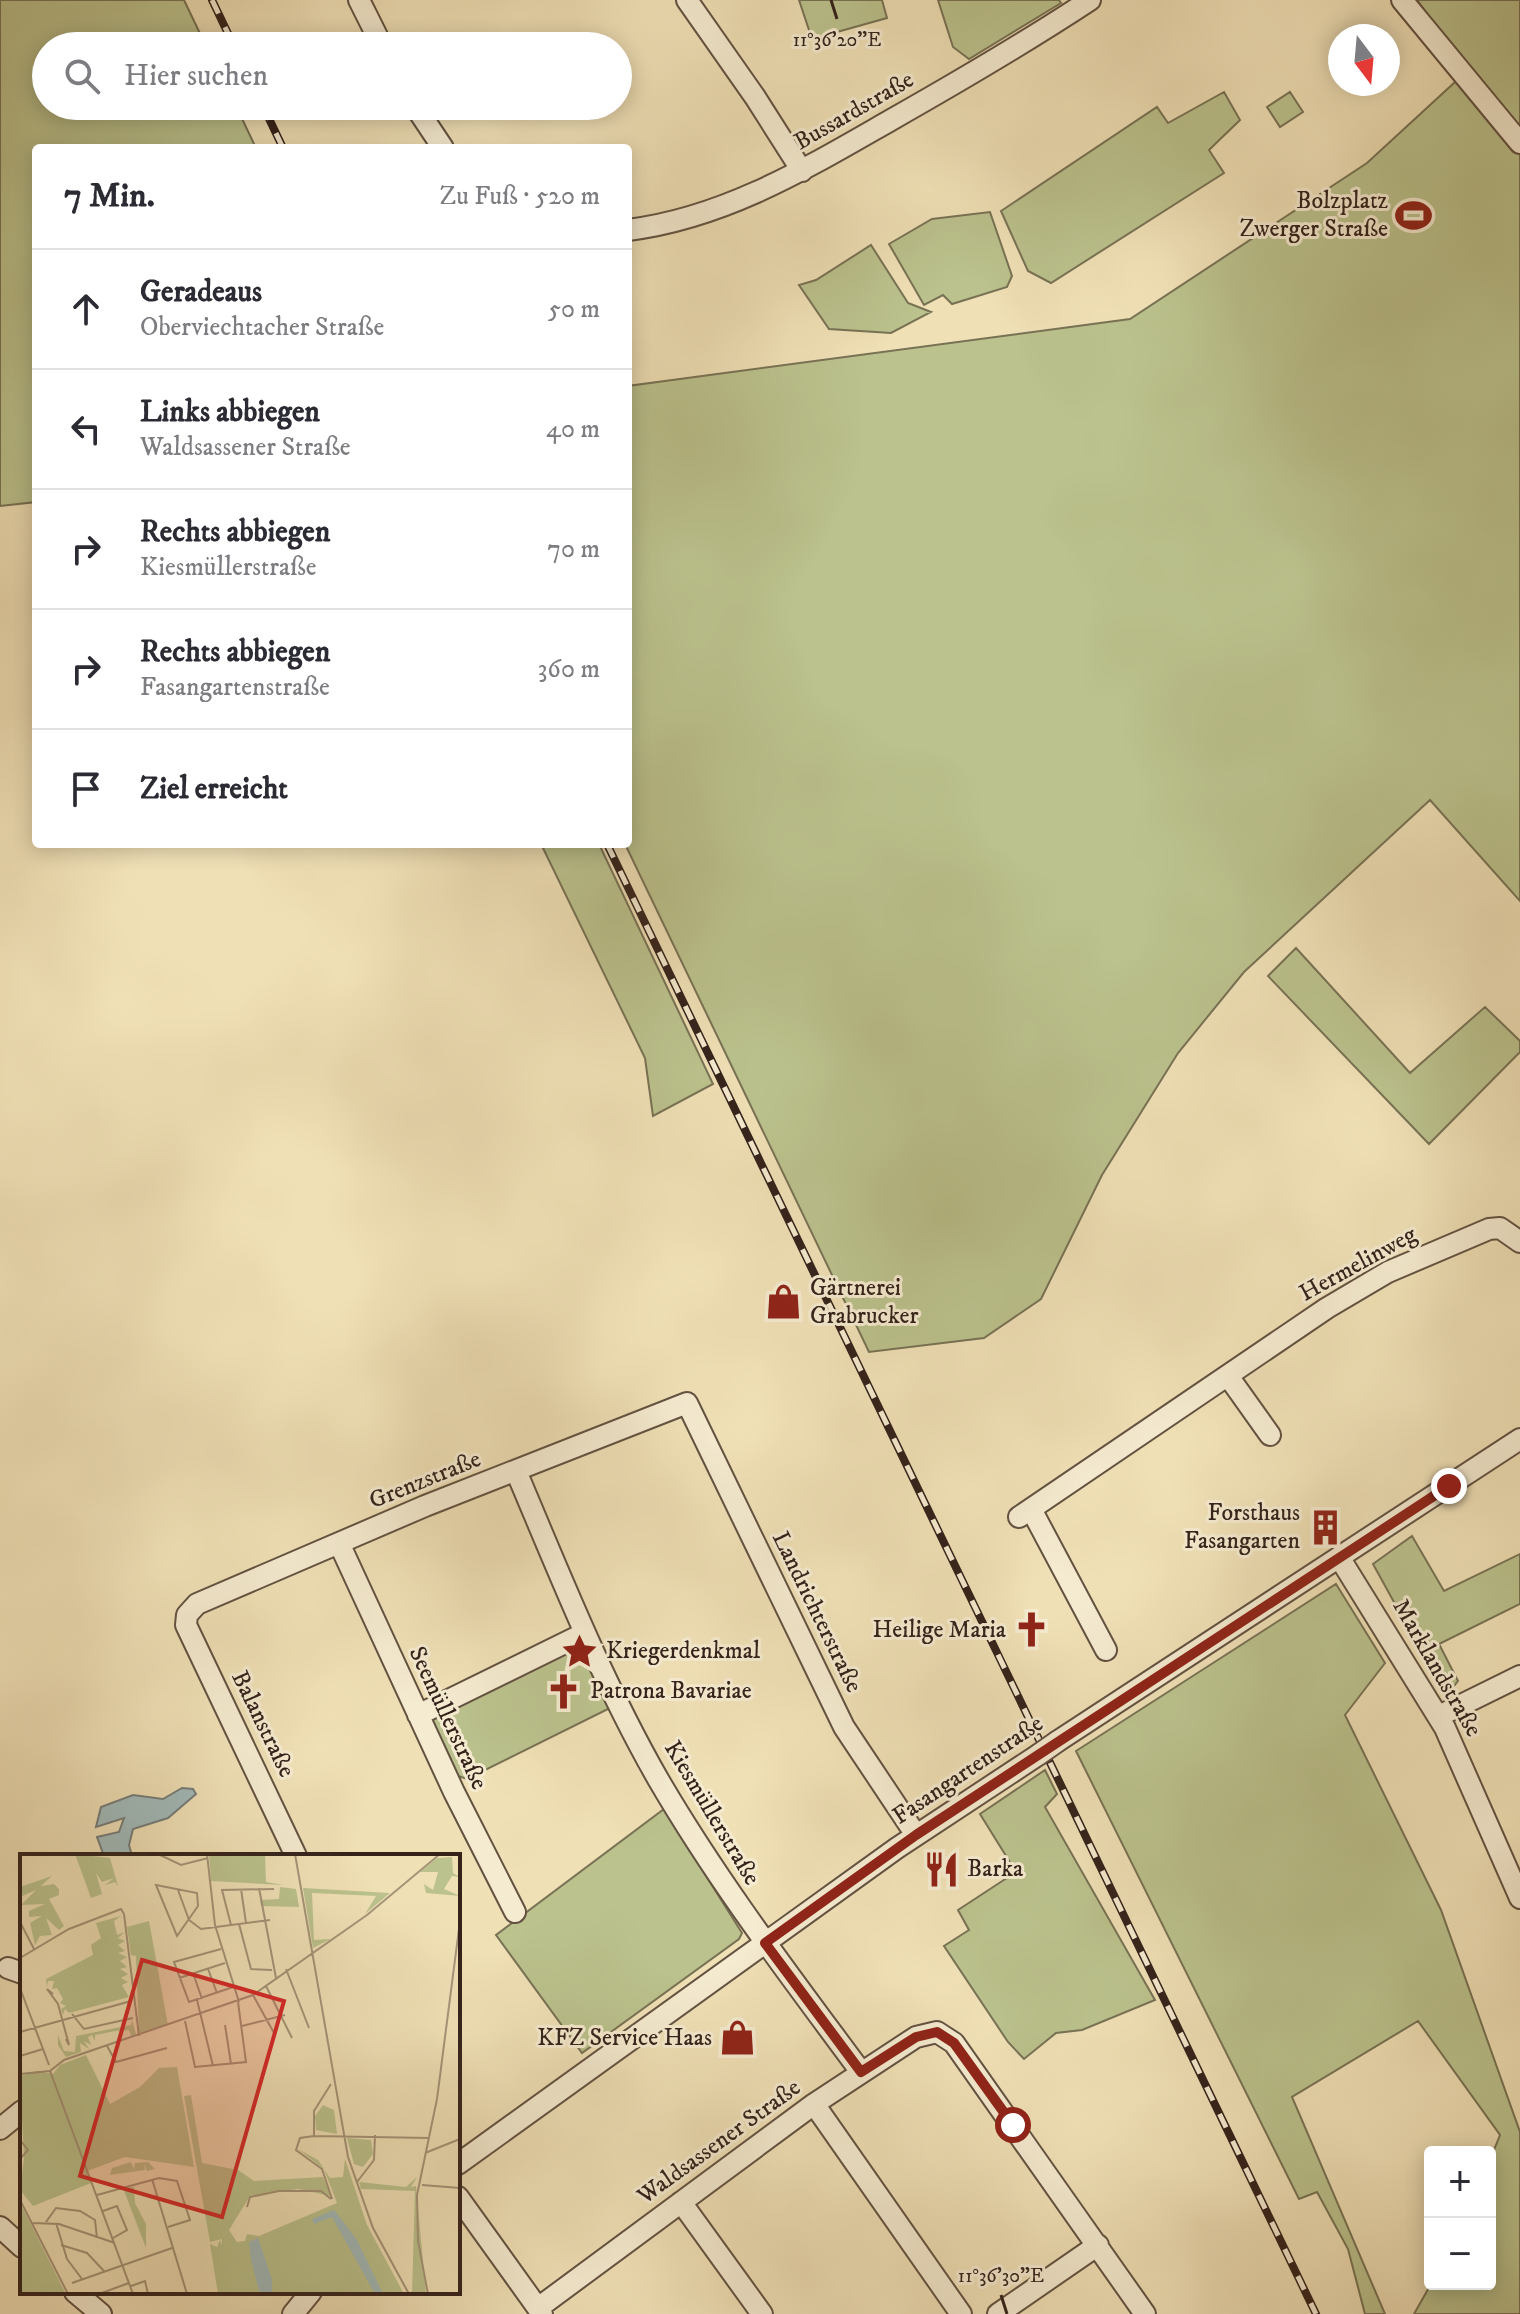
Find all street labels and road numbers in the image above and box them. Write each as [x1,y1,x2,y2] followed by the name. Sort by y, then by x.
[789,65,919,157] street label: Bussardstraße
[1294,1219,1422,1308] street label: Hermelinweg
[365,1444,485,1516] street label: Grenzstraße
[765,1526,869,1698] street label: Landrichterstraße
[1386,1594,1489,1742] street label: Marklandstraße
[402,1642,494,1794] street label: Seemüllerstraße
[224,1666,302,1782] street label: Balanstraße
[887,1709,1049,1831] street label: Fasangartenstraße
[657,1735,767,1891] street label: Kiesmüllerstraße
[631,2073,807,2212] street label: Waldsassener Straße

